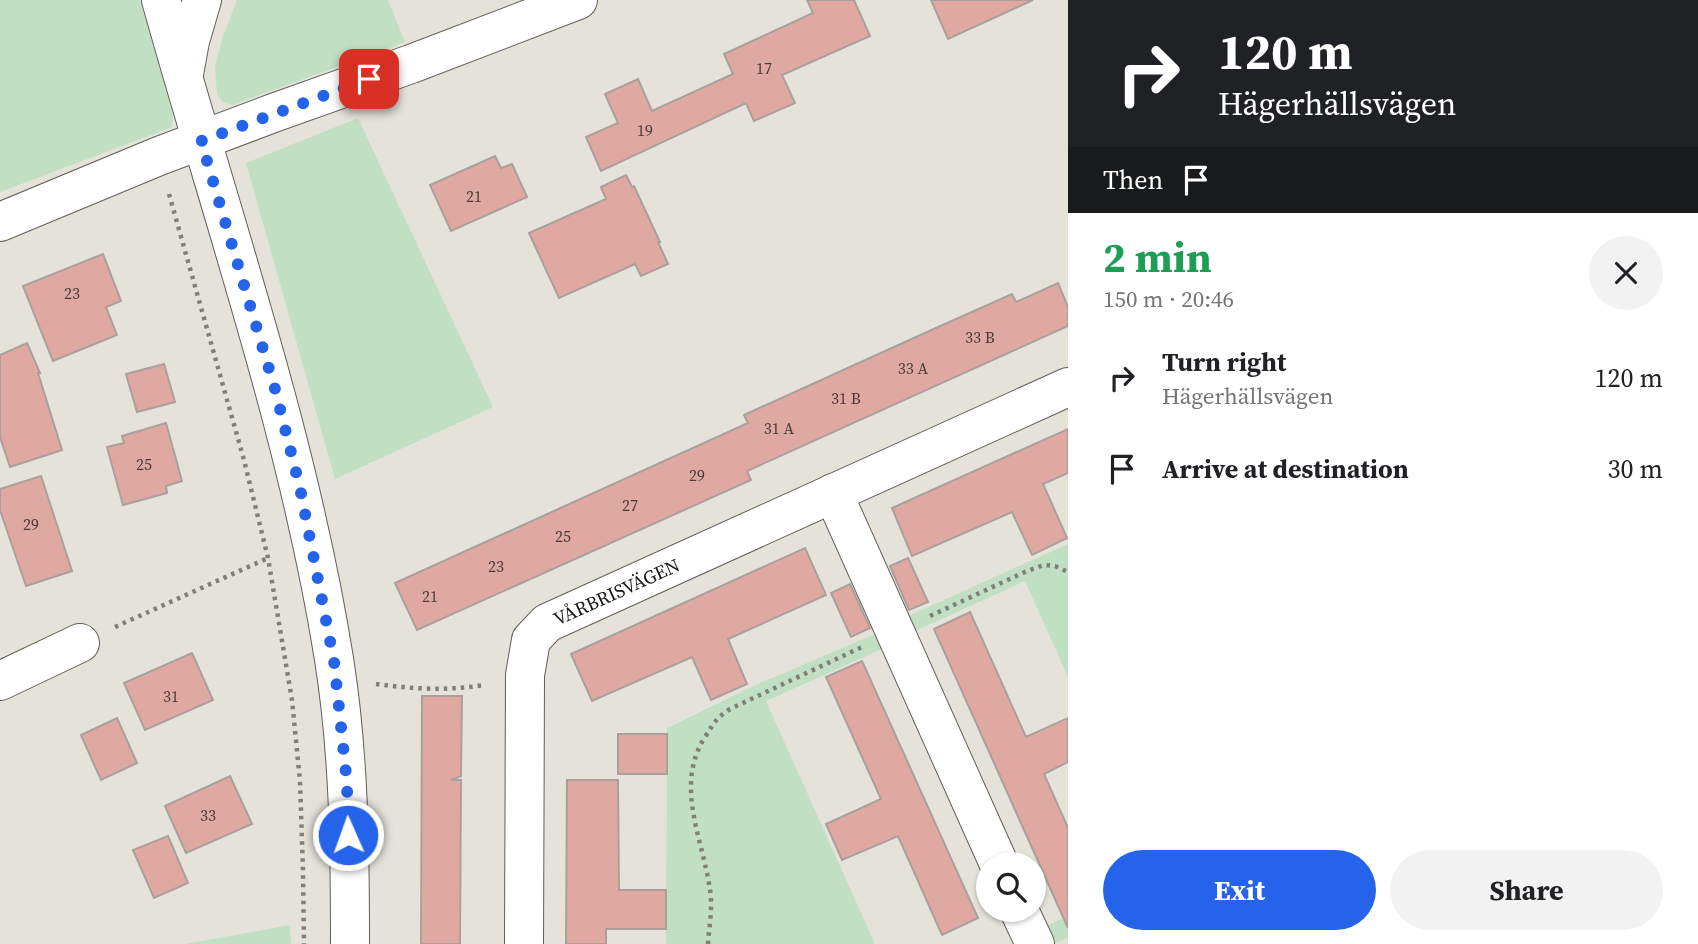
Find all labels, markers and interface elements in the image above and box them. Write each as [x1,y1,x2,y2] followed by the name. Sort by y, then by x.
[1218,18,1353,85] text: 120 m
[1103,28,1194,119] icon: right
[339,49,399,109] pin
[756,57,772,79] house number: 17
[350,60,388,98] icon: arrive
[1218,82,1456,126] text: Hägerhällsvägen
[637,119,653,141] house number: 19
[1177,161,1215,199] icon: arrive
[1103,162,1163,198] text: Then
[466,185,482,207] house number: 21
[1103,228,1212,286] text: 2 min
[1589,236,1663,310] button: close
[64,282,80,304] house number: 23
[1103,283,1234,315] text: 150 m · 20:46
[965,326,995,348] house number: 33 B
[1162,344,1286,380] text: Turn right
[898,357,929,379] house number: 33 A
[1103,359,1141,397] icon: right
[1595,360,1663,396] text: 120 m
[1162,380,1333,412] text: Hägerhällsvägen
[831,387,861,409] house number: 31 B
[764,417,795,439] house number: 31 A
[1103,450,1141,488] icon: arrive
[1162,451,1409,487] text: Arrive at destination
[1608,451,1663,487] text: 30 m
[136,453,152,475] house number: 25
[689,464,705,486] house number: 29
[622,494,638,516] house number: 27
[23,513,39,535] house number: 29
[555,525,571,547] house number: 25
[549,552,684,632] street label: VÅRBRISVÄGEN
[488,555,504,577] house number: 23
[422,585,438,607] house number: 21
[163,685,179,707] house number: 31
[311,798,385,872] position arrow
[200,804,216,826] house number: 33
[1103,850,1376,930] button: Exit
[1390,850,1663,930] button: Share
[976,852,1046,922] map controls
[976,852,1046,922] button: search

